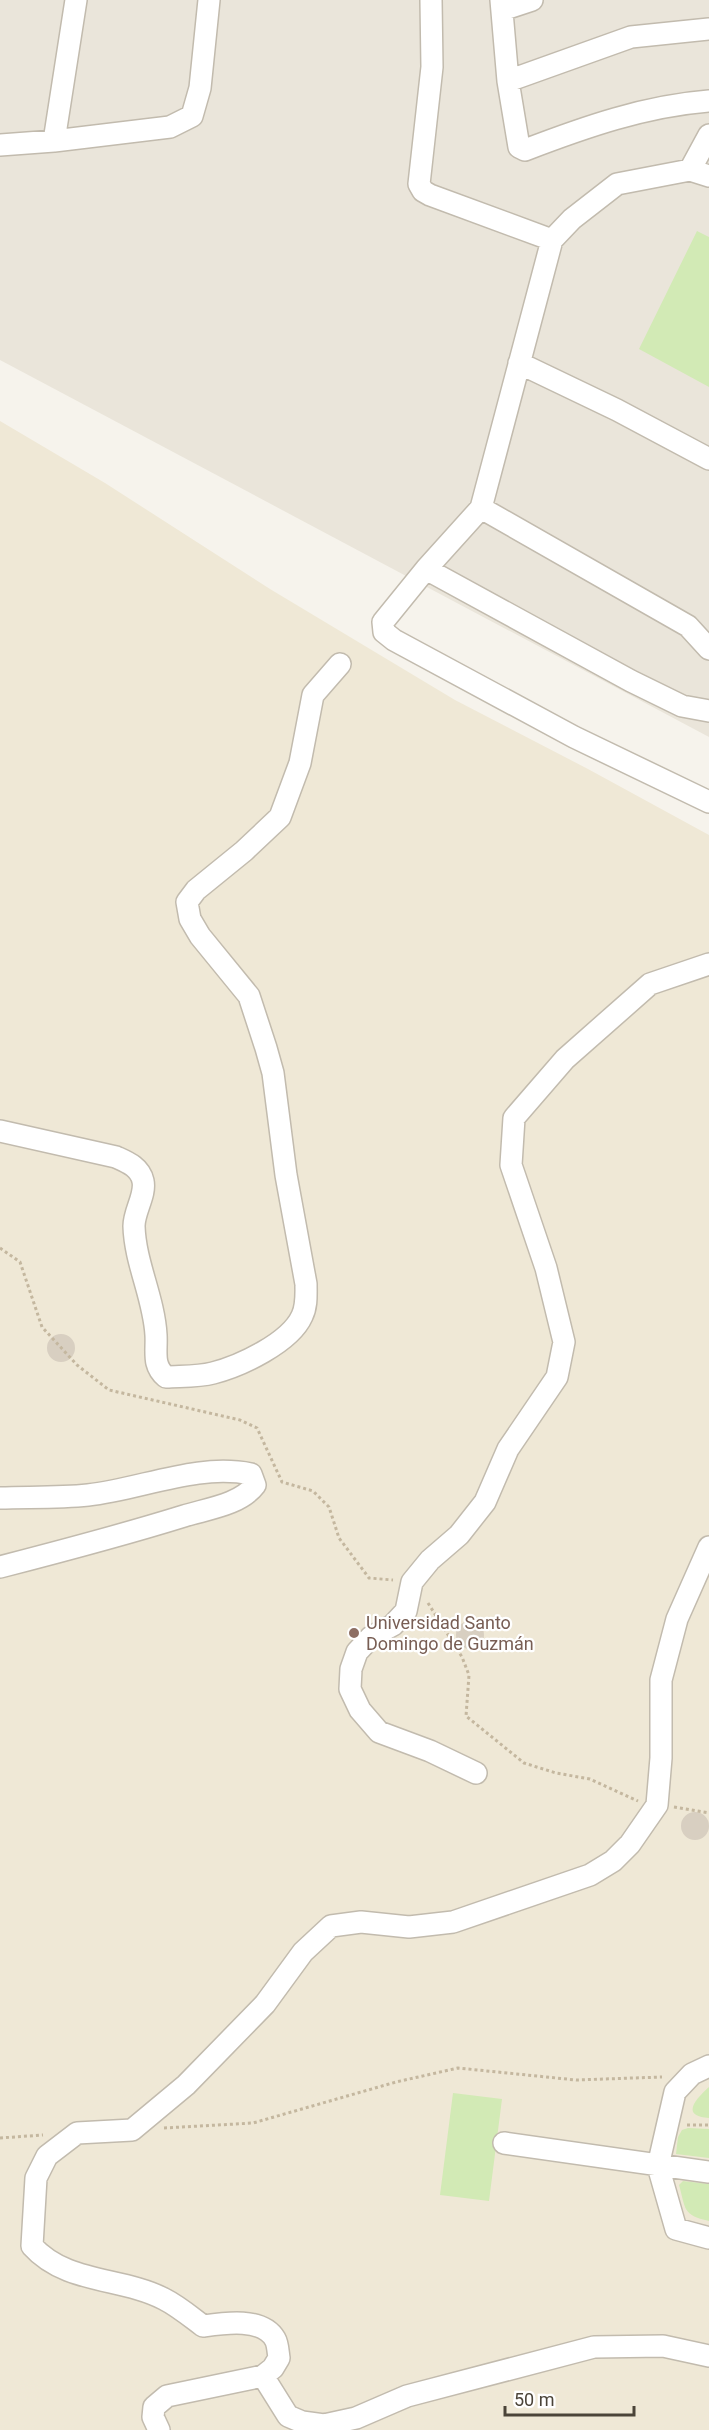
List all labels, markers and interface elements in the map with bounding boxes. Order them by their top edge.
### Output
place label: Universidad Santo Domingo de Guzmán [366,1612,534,1654]
marker: Universidad Santo Domingo de Guzmán [347,1626,361,1640]
scale bar [505,2379,634,2417]
text: 50 m [514,2389,554,2410]

